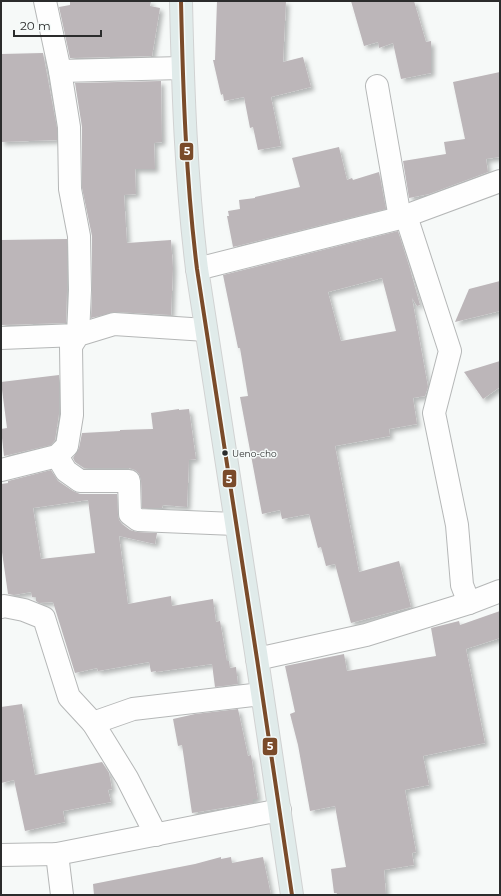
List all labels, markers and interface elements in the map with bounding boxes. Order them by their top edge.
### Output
scale bar [14,12,101,38]
text: 20 m [20,18,51,33]
line badge: 5 [179,142,194,161]
text: 5 [184,144,191,158]
marker: Ueno-cho [220,448,230,458]
place label: Ueno-cho [232,448,277,459]
line badge: 5 [222,469,237,488]
text: 5 [226,472,233,486]
line badge: 5 [262,737,278,756]
text: 5 [267,739,274,753]

